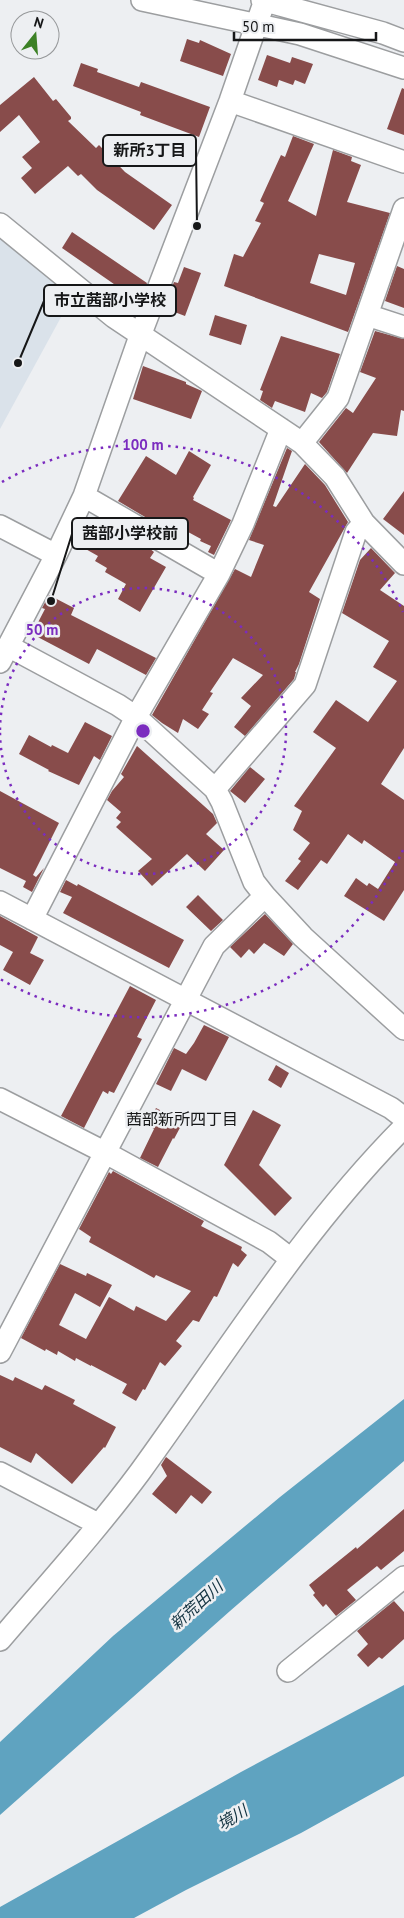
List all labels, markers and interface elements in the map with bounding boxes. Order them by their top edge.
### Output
north arrow [10,10,60,60]
scale bar [234,10,376,42]
text: N [32,13,46,33]
text: 50 m [242,17,275,36]
callout: 新所3丁目 [103,135,196,166]
text: 新所3丁目 [113,140,187,160]
callout: 市立茜部小学校 [44,285,176,316]
text: 市立茜部小学校 [54,290,166,310]
text: 100 m [122,435,164,454]
callout: 茜部小学校前 [72,518,188,549]
text: 茜部小学校前 [82,523,178,543]
text: 50 m [26,620,58,639]
centre of rings [134,722,152,740]
district label: 茜部新所四丁目 [126,1109,238,1129]
water label: 新荒田川 [166,1575,228,1634]
water label: 境川 [213,1799,253,1834]

